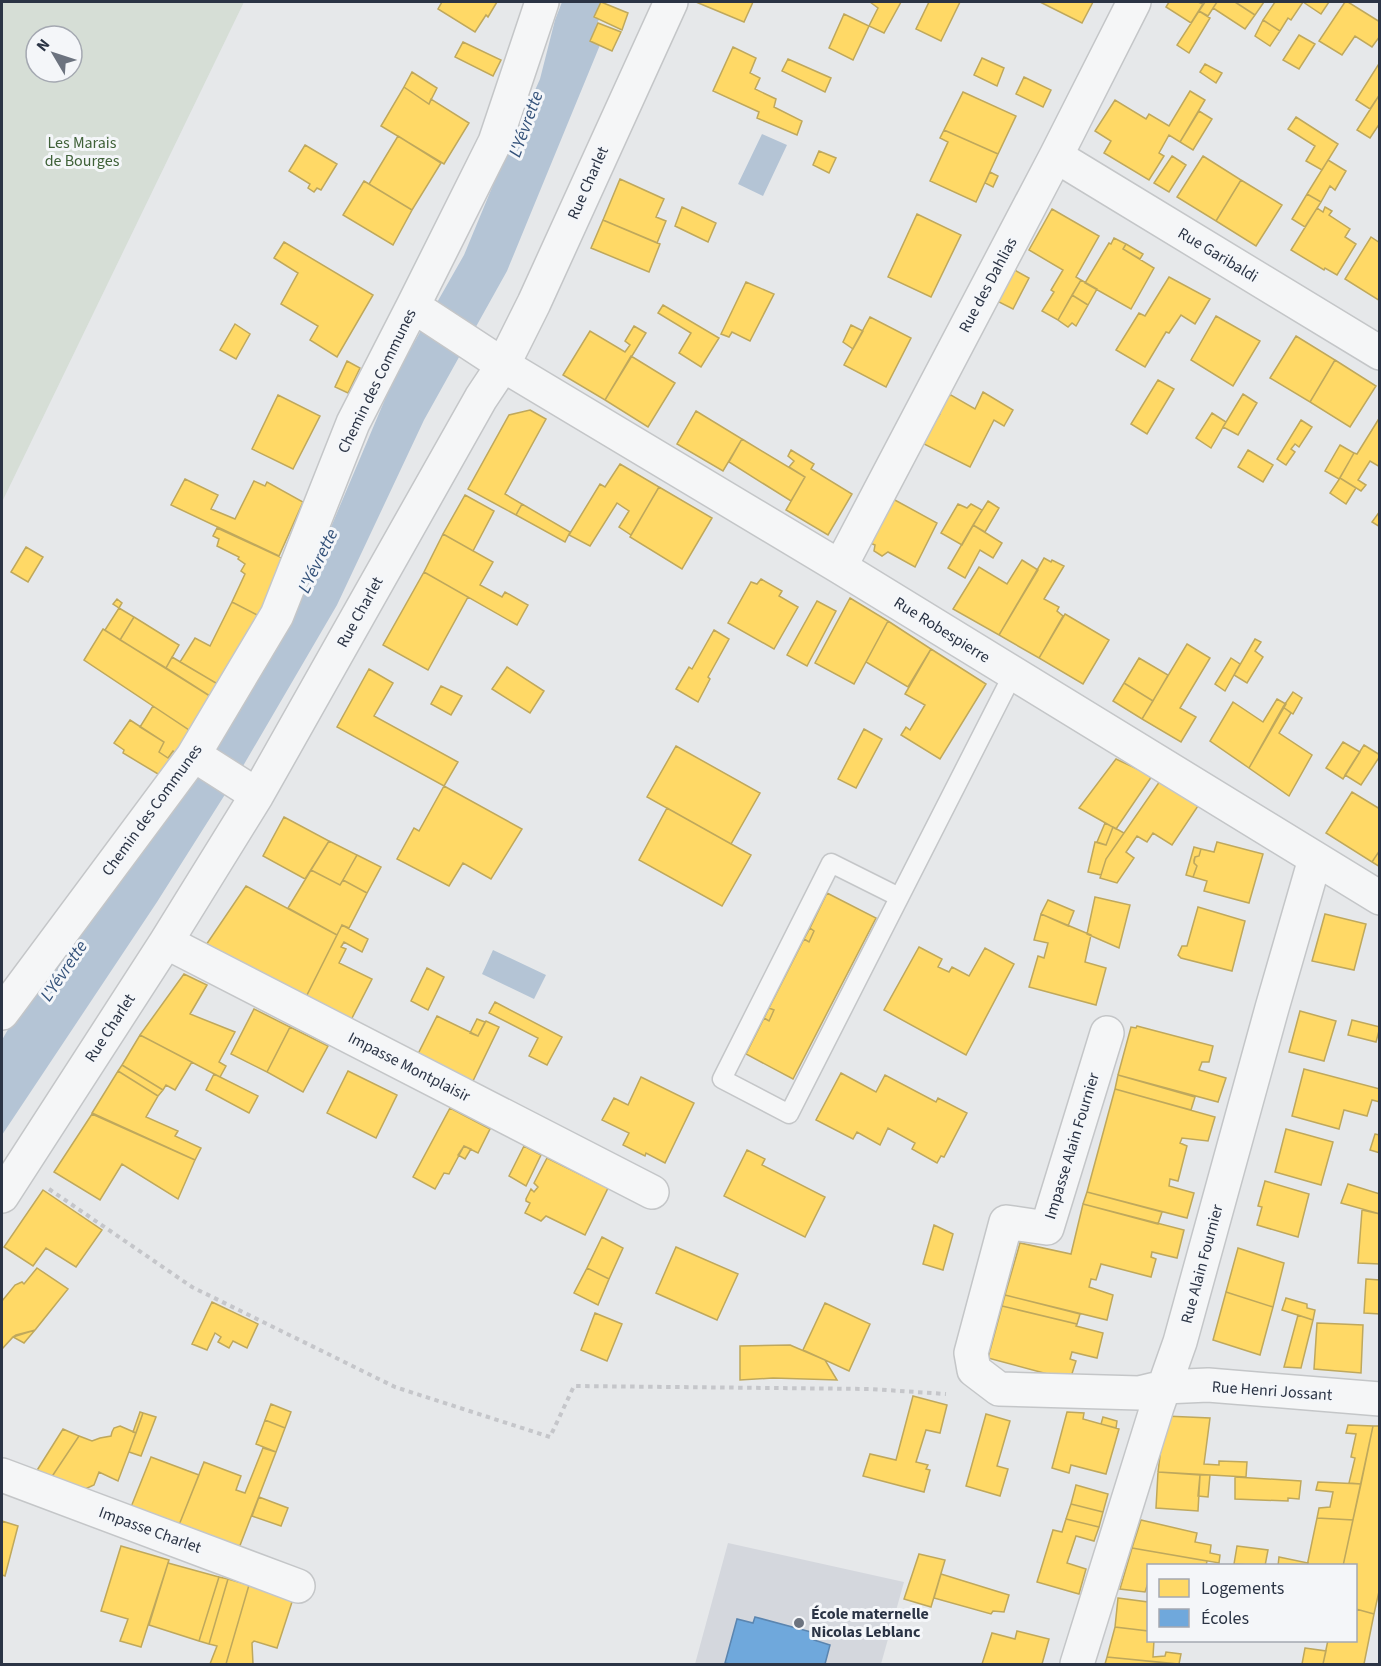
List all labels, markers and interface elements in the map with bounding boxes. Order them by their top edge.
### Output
north arrow [24,24,84,84]
text: N [31,34,55,56]
water label: L'Yévrette [503,87,550,161]
park label: Les Marais de Bourges [45,132,120,172]
street label: Rue Charlet [562,143,614,223]
street label: Rue Garibaldi [1174,222,1262,288]
street label: Rue des Dahlias [954,233,1023,337]
street label: Chemin des Communes [332,305,422,457]
water label: L'Yévrette [292,524,344,597]
street label: Rue Charlet [332,572,389,651]
street label: Rue Robespierre [890,592,994,668]
street label: Chemin des Communes [97,739,208,880]
water label: L'Yévrette [34,935,94,1006]
street label: Rue Charlet [80,989,141,1067]
street label: Impasse Montplaisir [344,1027,474,1108]
street label: Impasse Alain Fournier [1039,1070,1105,1222]
street label: Rue Alain Fournier [1176,1202,1229,1326]
street label: Rue Henri Jossant [1211,1376,1334,1406]
street label: Impasse Charlet [96,1501,205,1559]
legend [1147,1564,1357,1642]
text: Logements [1201,1576,1284,1601]
place label: École maternelle Nicolas Leblanc [811,1603,929,1643]
text: Écoles [1201,1606,1249,1631]
marker: École maternelle Nicolas Leblanc [792,1616,806,1630]

